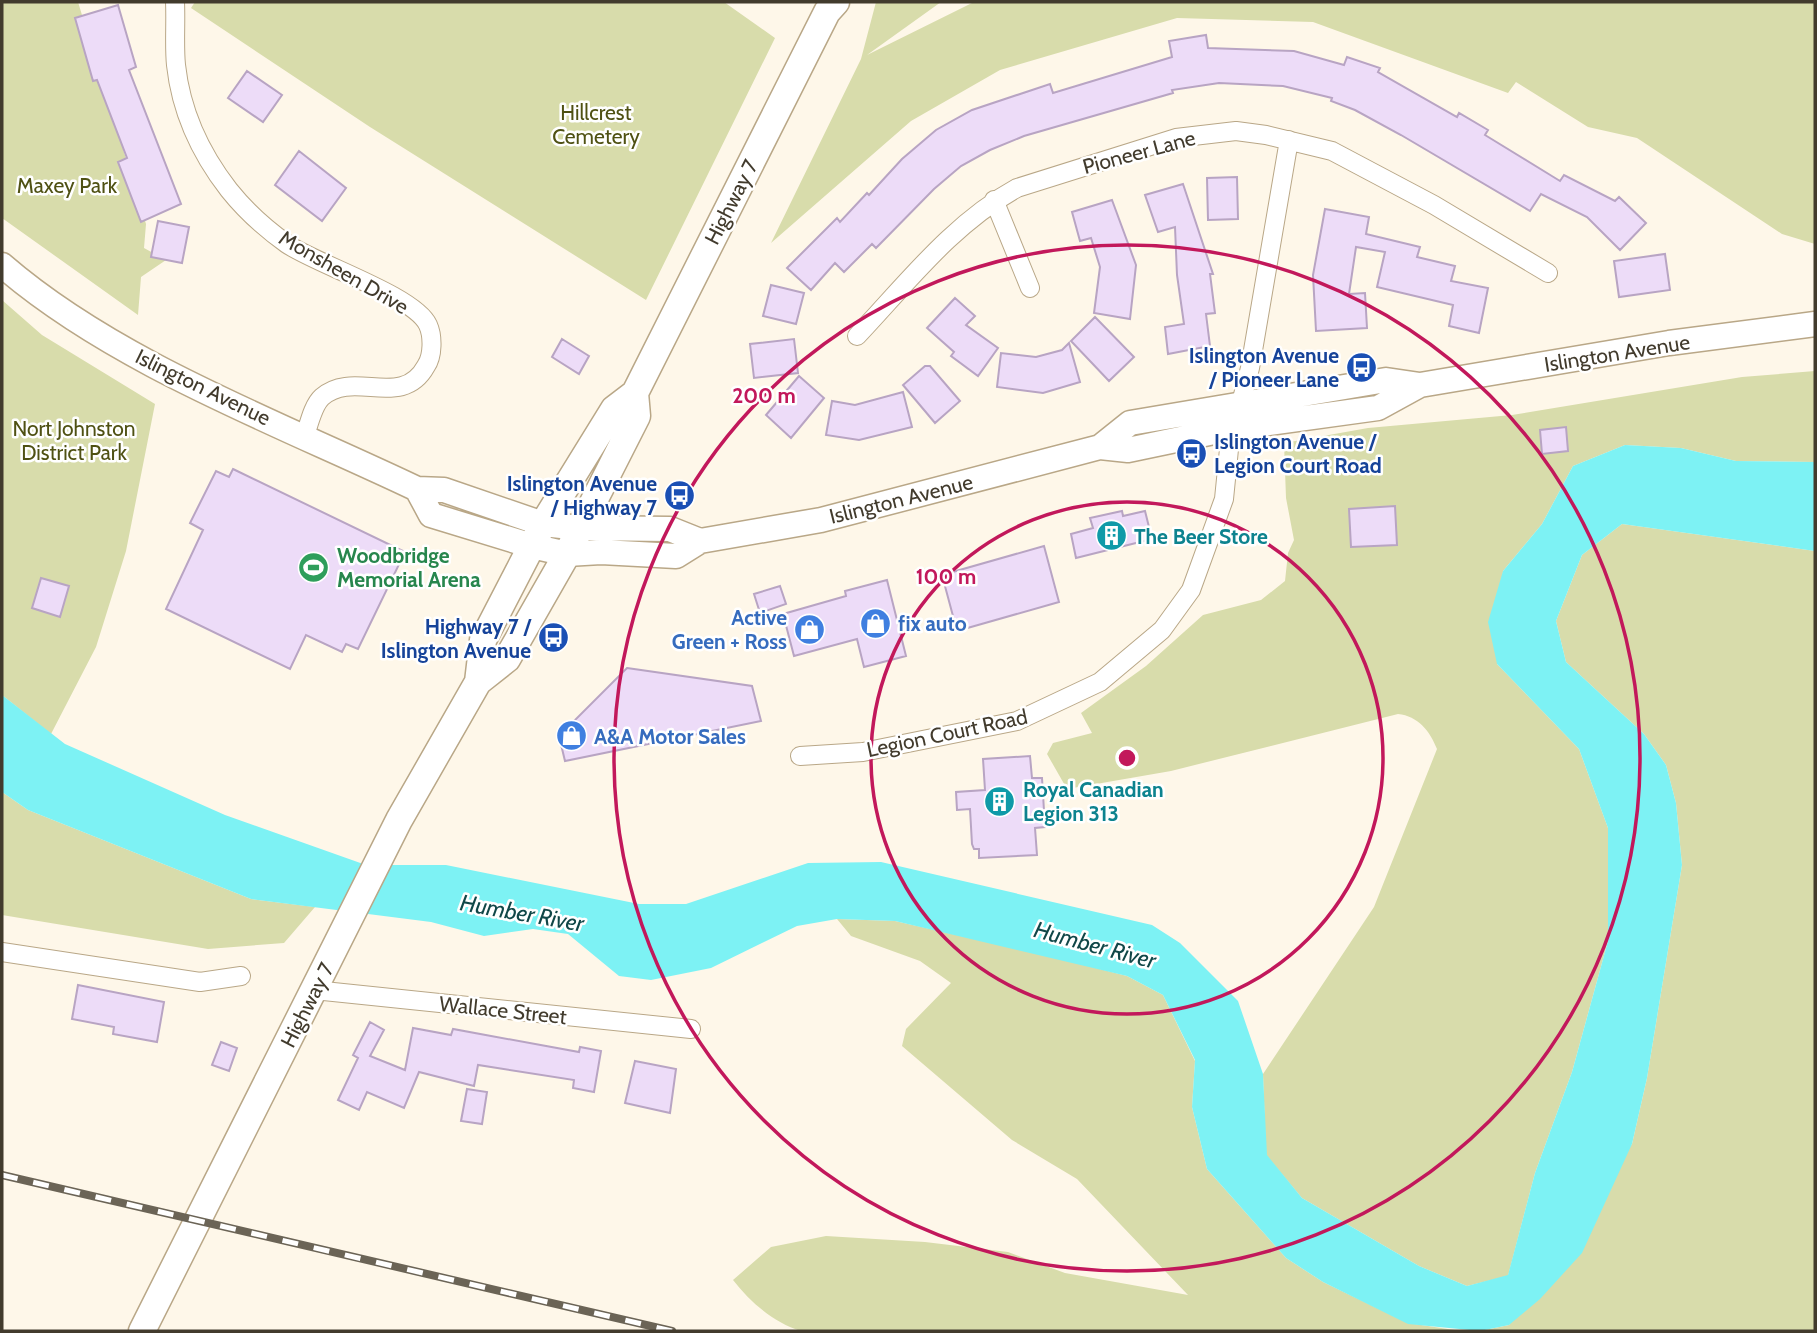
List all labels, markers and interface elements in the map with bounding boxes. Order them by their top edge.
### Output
park label: Hillcrest Cemetery [552,100,640,149]
street label: Pioneer Lane [1080,125,1198,179]
street label: Highway 7 [699,155,763,248]
park label: Maxey Park [17,173,118,198]
street label: Monsheen Drive [275,225,413,319]
street label: Islington Avenue [1542,329,1692,377]
place label: Islington Avenue / Pioneer Lane [1189,343,1339,392]
street label: Islington Avenue [131,344,275,431]
bus stop icon: Islington Avenue / Pioneer Lane [1345,350,1379,384]
text: 200 m [732,383,796,408]
park label: Nort Johnston District Park [12,416,136,465]
place label: Islington Avenue / Legion Court Road [1214,429,1382,478]
bus stop icon: Islington Avenue / Legion Court Road [1174,436,1208,470]
street label: Islington Avenue [827,469,976,529]
place label: Islington Avenue / Highway 7 [507,471,657,520]
bus stop icon: Islington Avenue / Highway 7 [663,478,697,512]
building icon: The Beer Store [1094,519,1128,553]
place label: The Beer Store [1134,524,1268,549]
place label: Woodbridge Memorial Arena [337,543,481,592]
sports icon: Woodbridge Memorial Arena [297,550,331,584]
text: 100 m [916,564,976,589]
place label: Active Green + Ross [672,605,787,654]
shop icon: fix auto [858,606,892,640]
place label: fix auto [898,611,967,636]
shop icon: Active Green + Ross [793,612,827,646]
place label: Highway 7 / Islington Avenue [381,614,532,663]
bus stop icon: Highway 7 / Islington Avenue [537,621,571,655]
street label: Legion Court Road [864,704,1030,762]
shop icon: A&A Motor Sales [554,719,588,753]
place label: A&A Motor Sales [594,724,746,749]
centre of rings [1115,746,1139,770]
place label: Royal Canadian Legion 313 [1023,777,1164,826]
building icon: Royal Canadian Legion 313 [983,784,1017,818]
water label: Humber River [458,888,587,938]
water label: Humber River [1031,915,1160,975]
street label: Highway 7 [275,958,339,1051]
street label: Wallace Street [438,991,568,1029]

